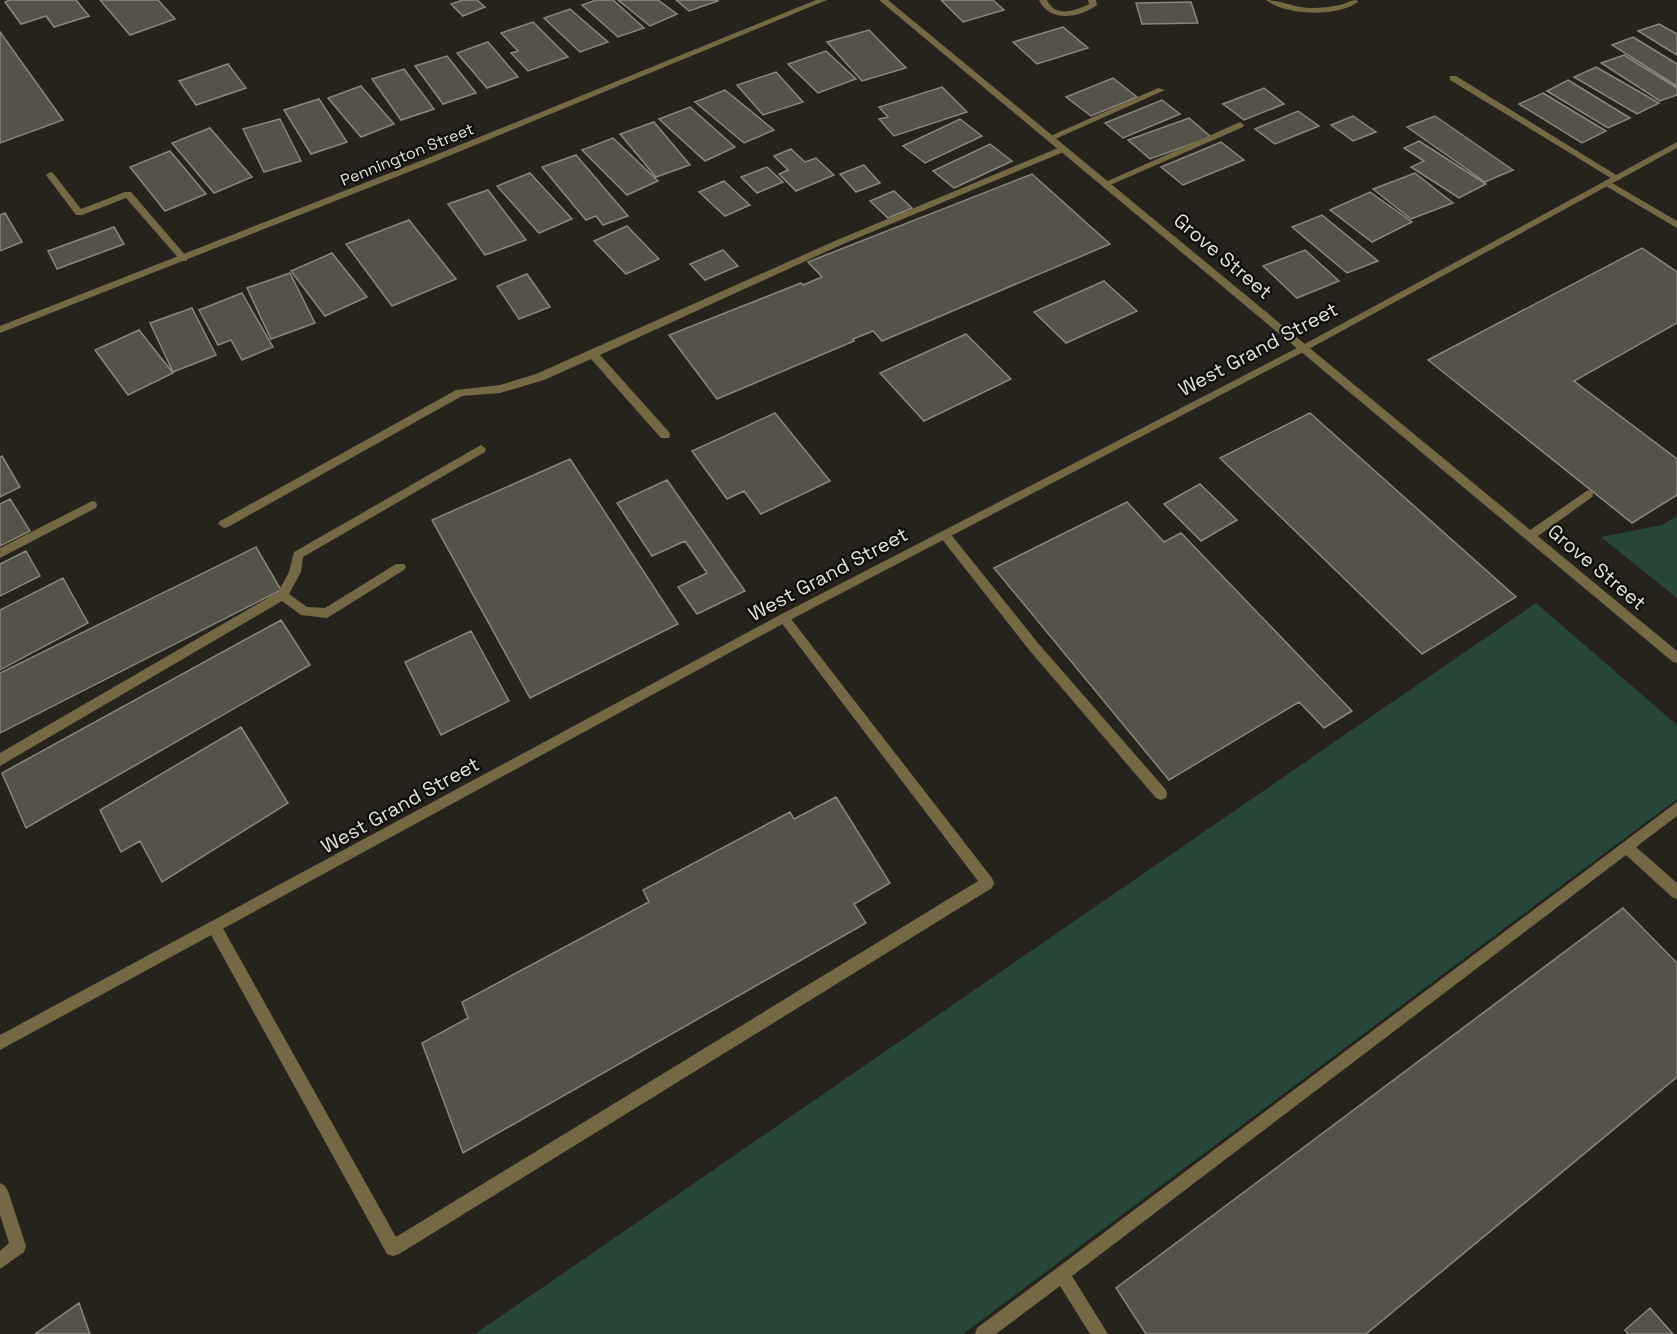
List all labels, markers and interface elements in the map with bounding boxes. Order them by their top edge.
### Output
street label: Pennington Street [337,118,477,191]
street label: Grove Street [1168,207,1278,305]
street label: West Grand Street [1174,296,1342,402]
street label: Grove Street [1542,518,1652,616]
street label: West Grand Street [744,521,912,627]
street label: West Grand Street [316,751,484,859]

